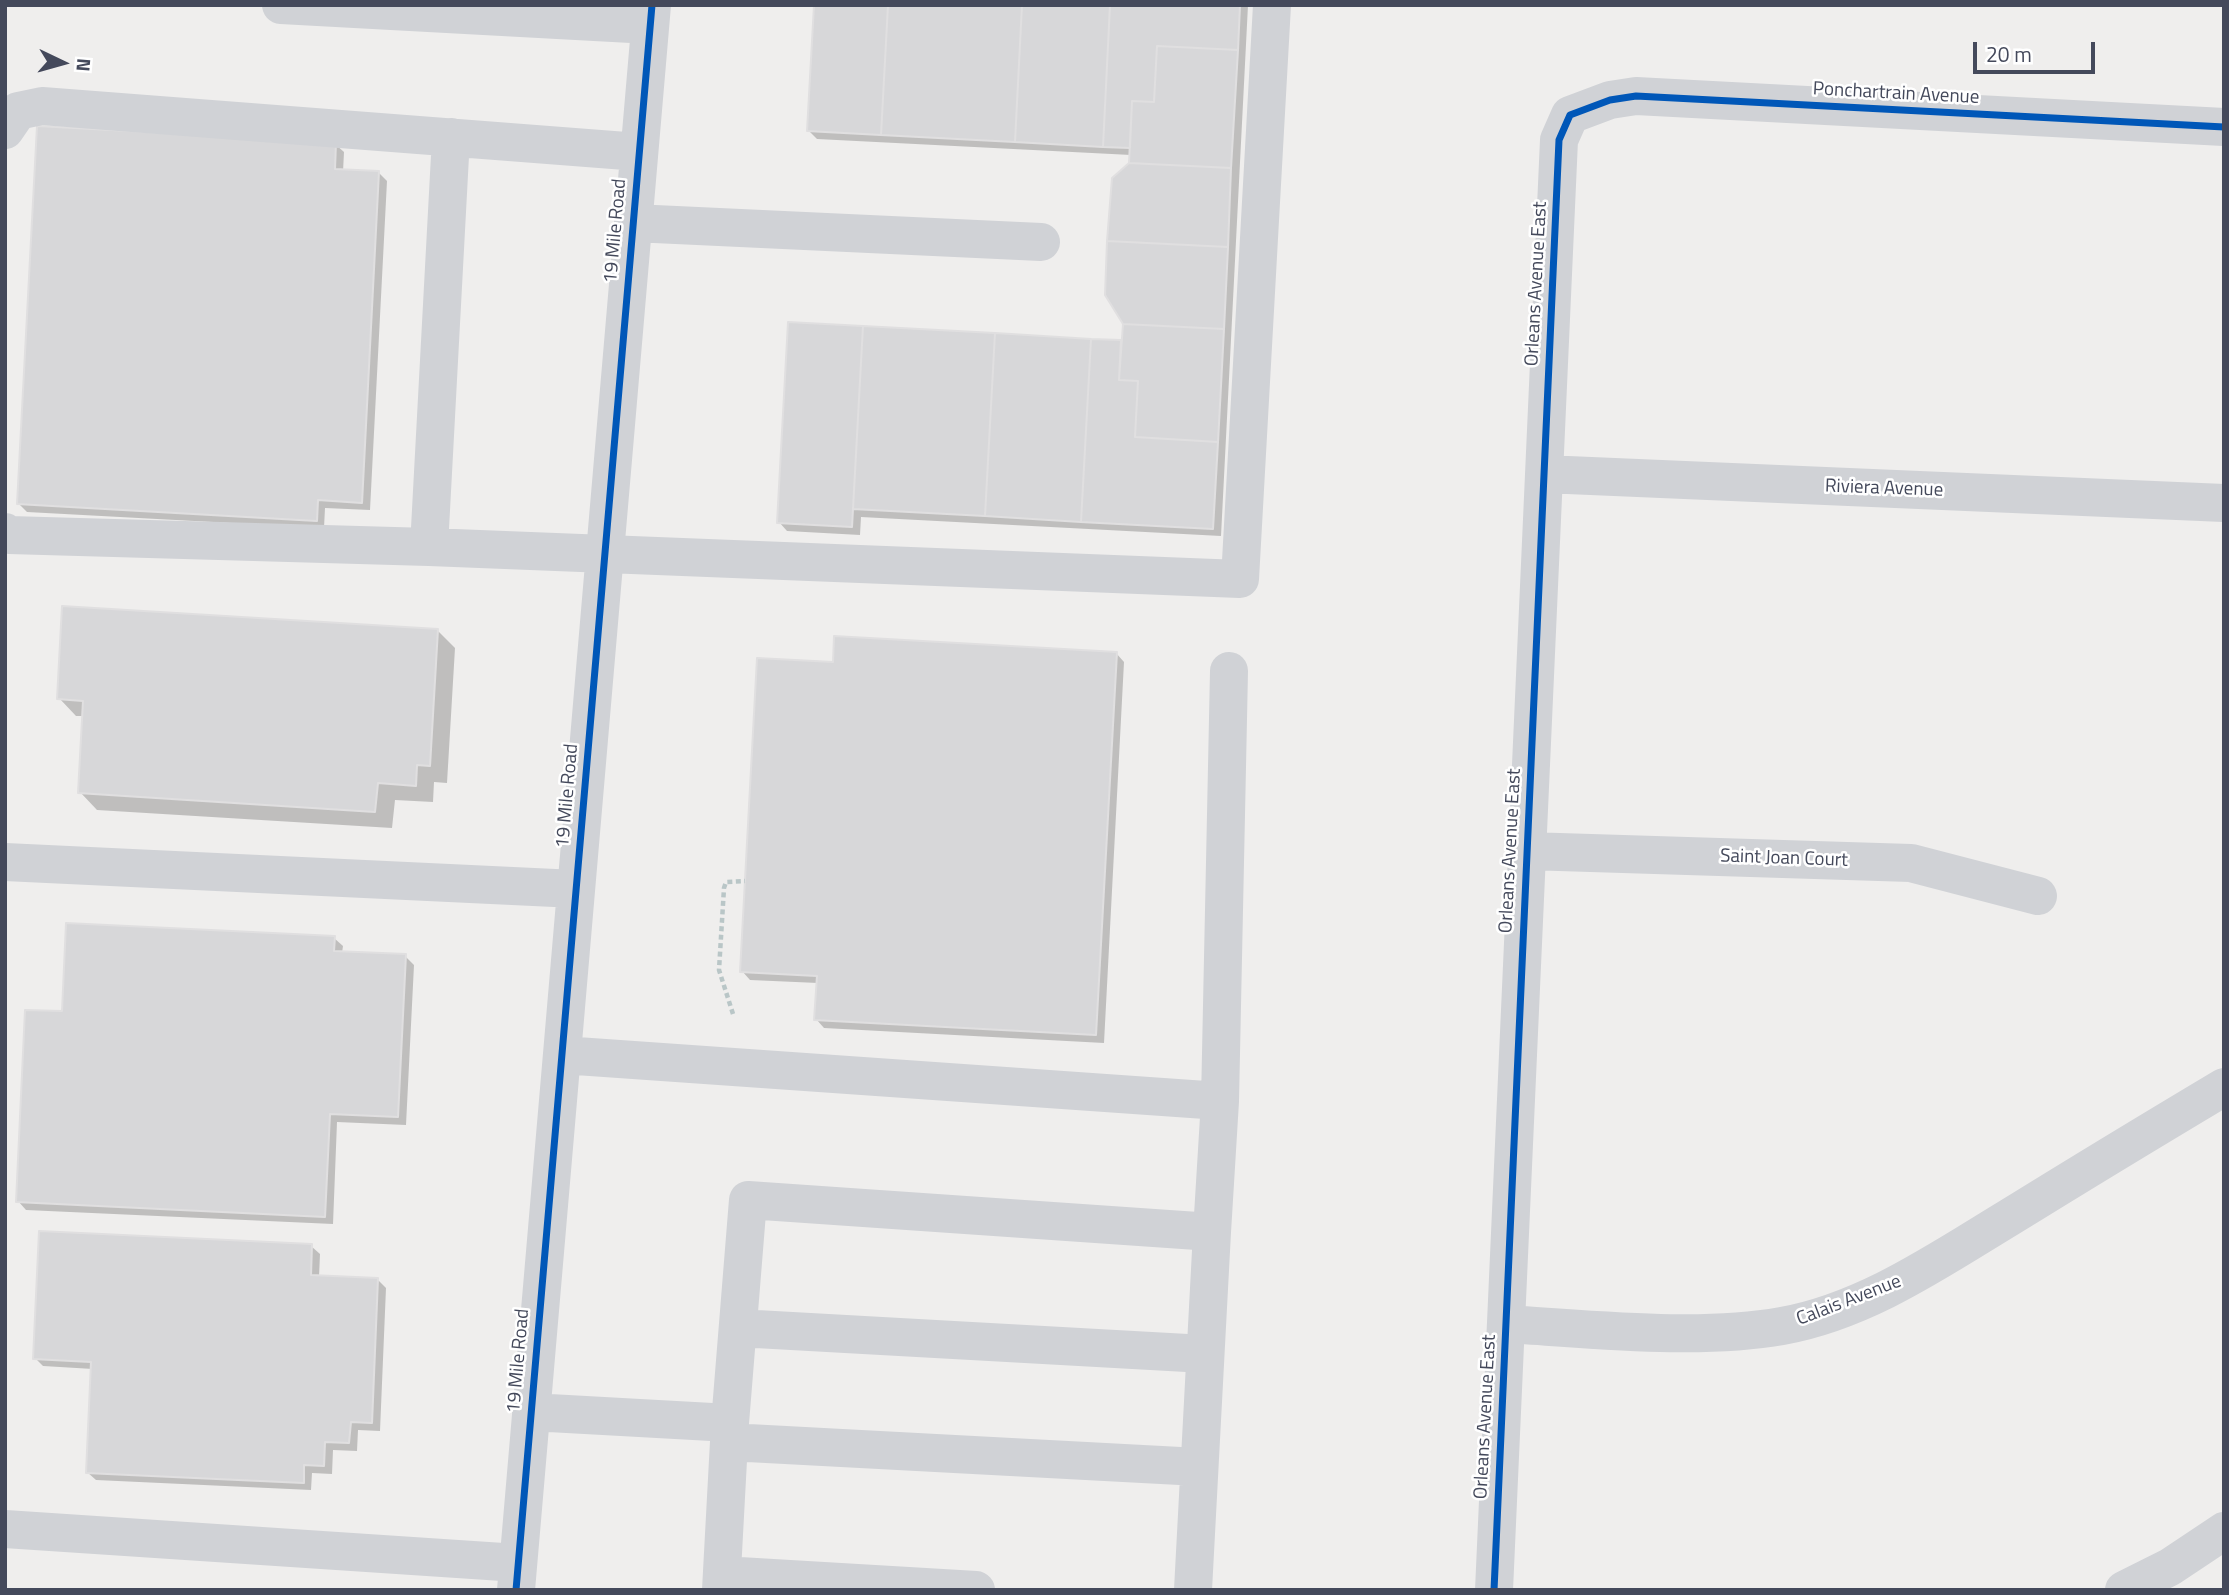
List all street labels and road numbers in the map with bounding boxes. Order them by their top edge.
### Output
street label: Ponchartrain Avenue [1812,78,1980,110]
street label: 19 Mile Road [600,178,632,284]
street label: Orleans Avenue East [1521,201,1553,367]
street label: Riviera Avenue [1824,476,1944,502]
street label: 19 Mile Road [552,743,584,849]
street label: Orleans Avenue East [1495,768,1527,934]
street label: Saint Joan Court [1720,845,1848,873]
street label: Calais Avenue [1793,1271,1905,1331]
street label: 19 Mile Road [503,1308,535,1414]
street label: Orleans Avenue East [1470,1334,1502,1500]

